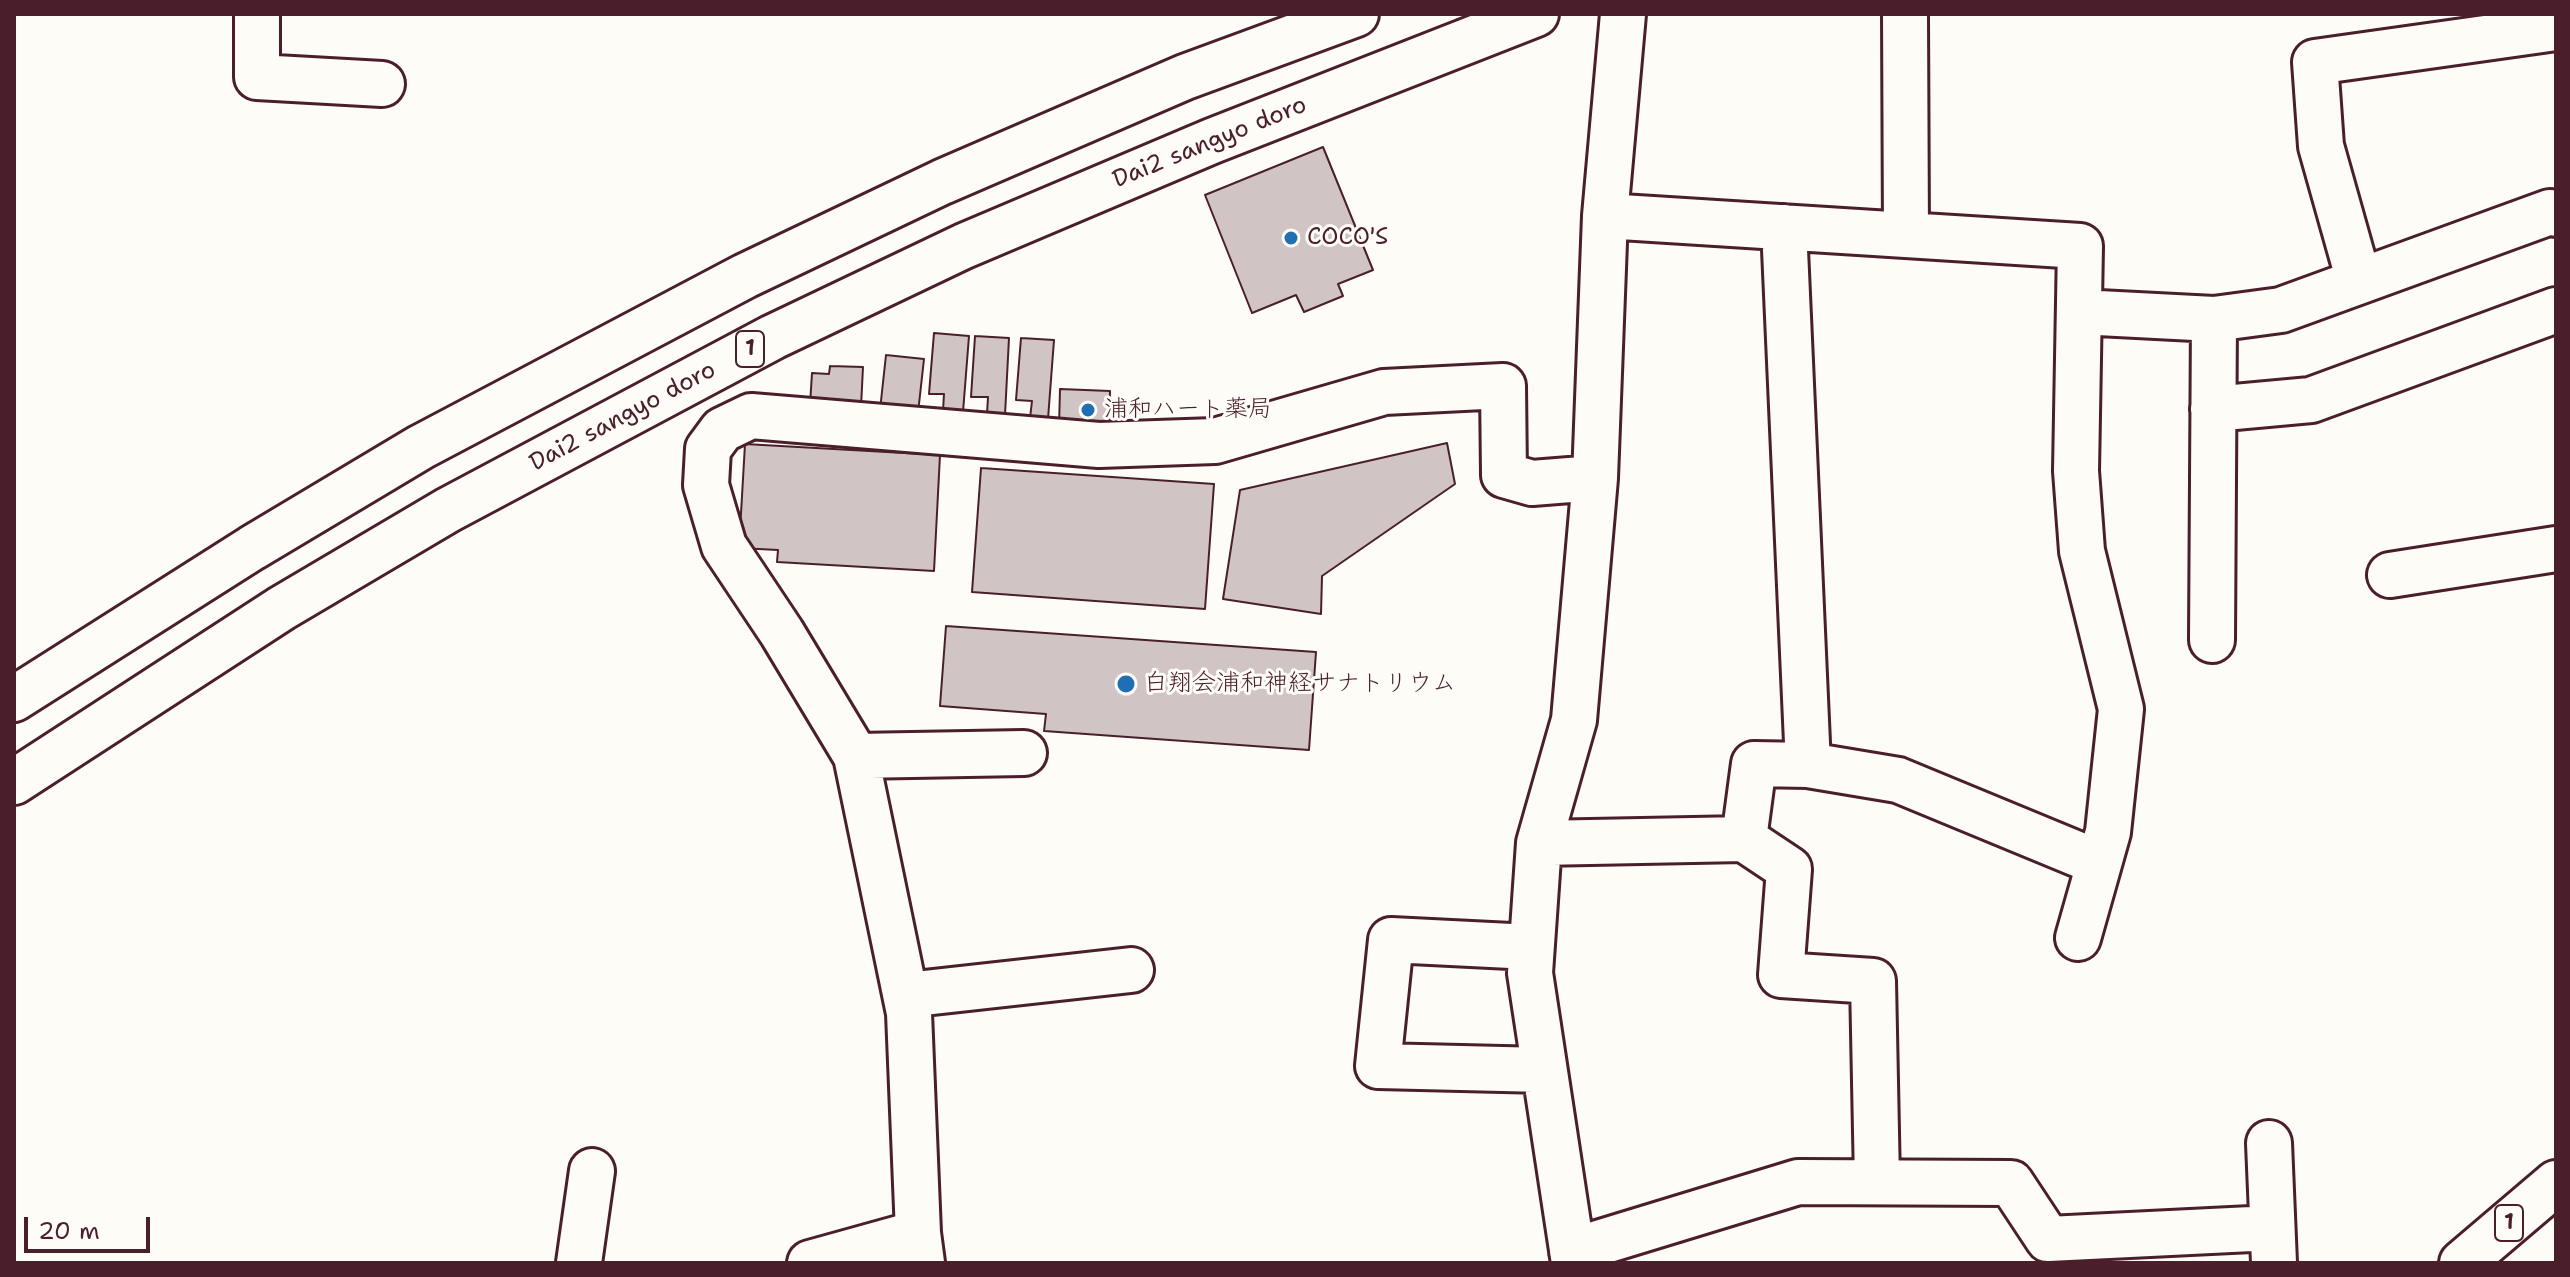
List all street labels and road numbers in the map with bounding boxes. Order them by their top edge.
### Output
street label: Dai2 sangyo doro [1109,91,1311,195]
road number: 1 [736,331,764,367]
street label: Dai2 sangyo doro [525,356,721,478]
road number: 1 [2495,1205,2523,1241]

